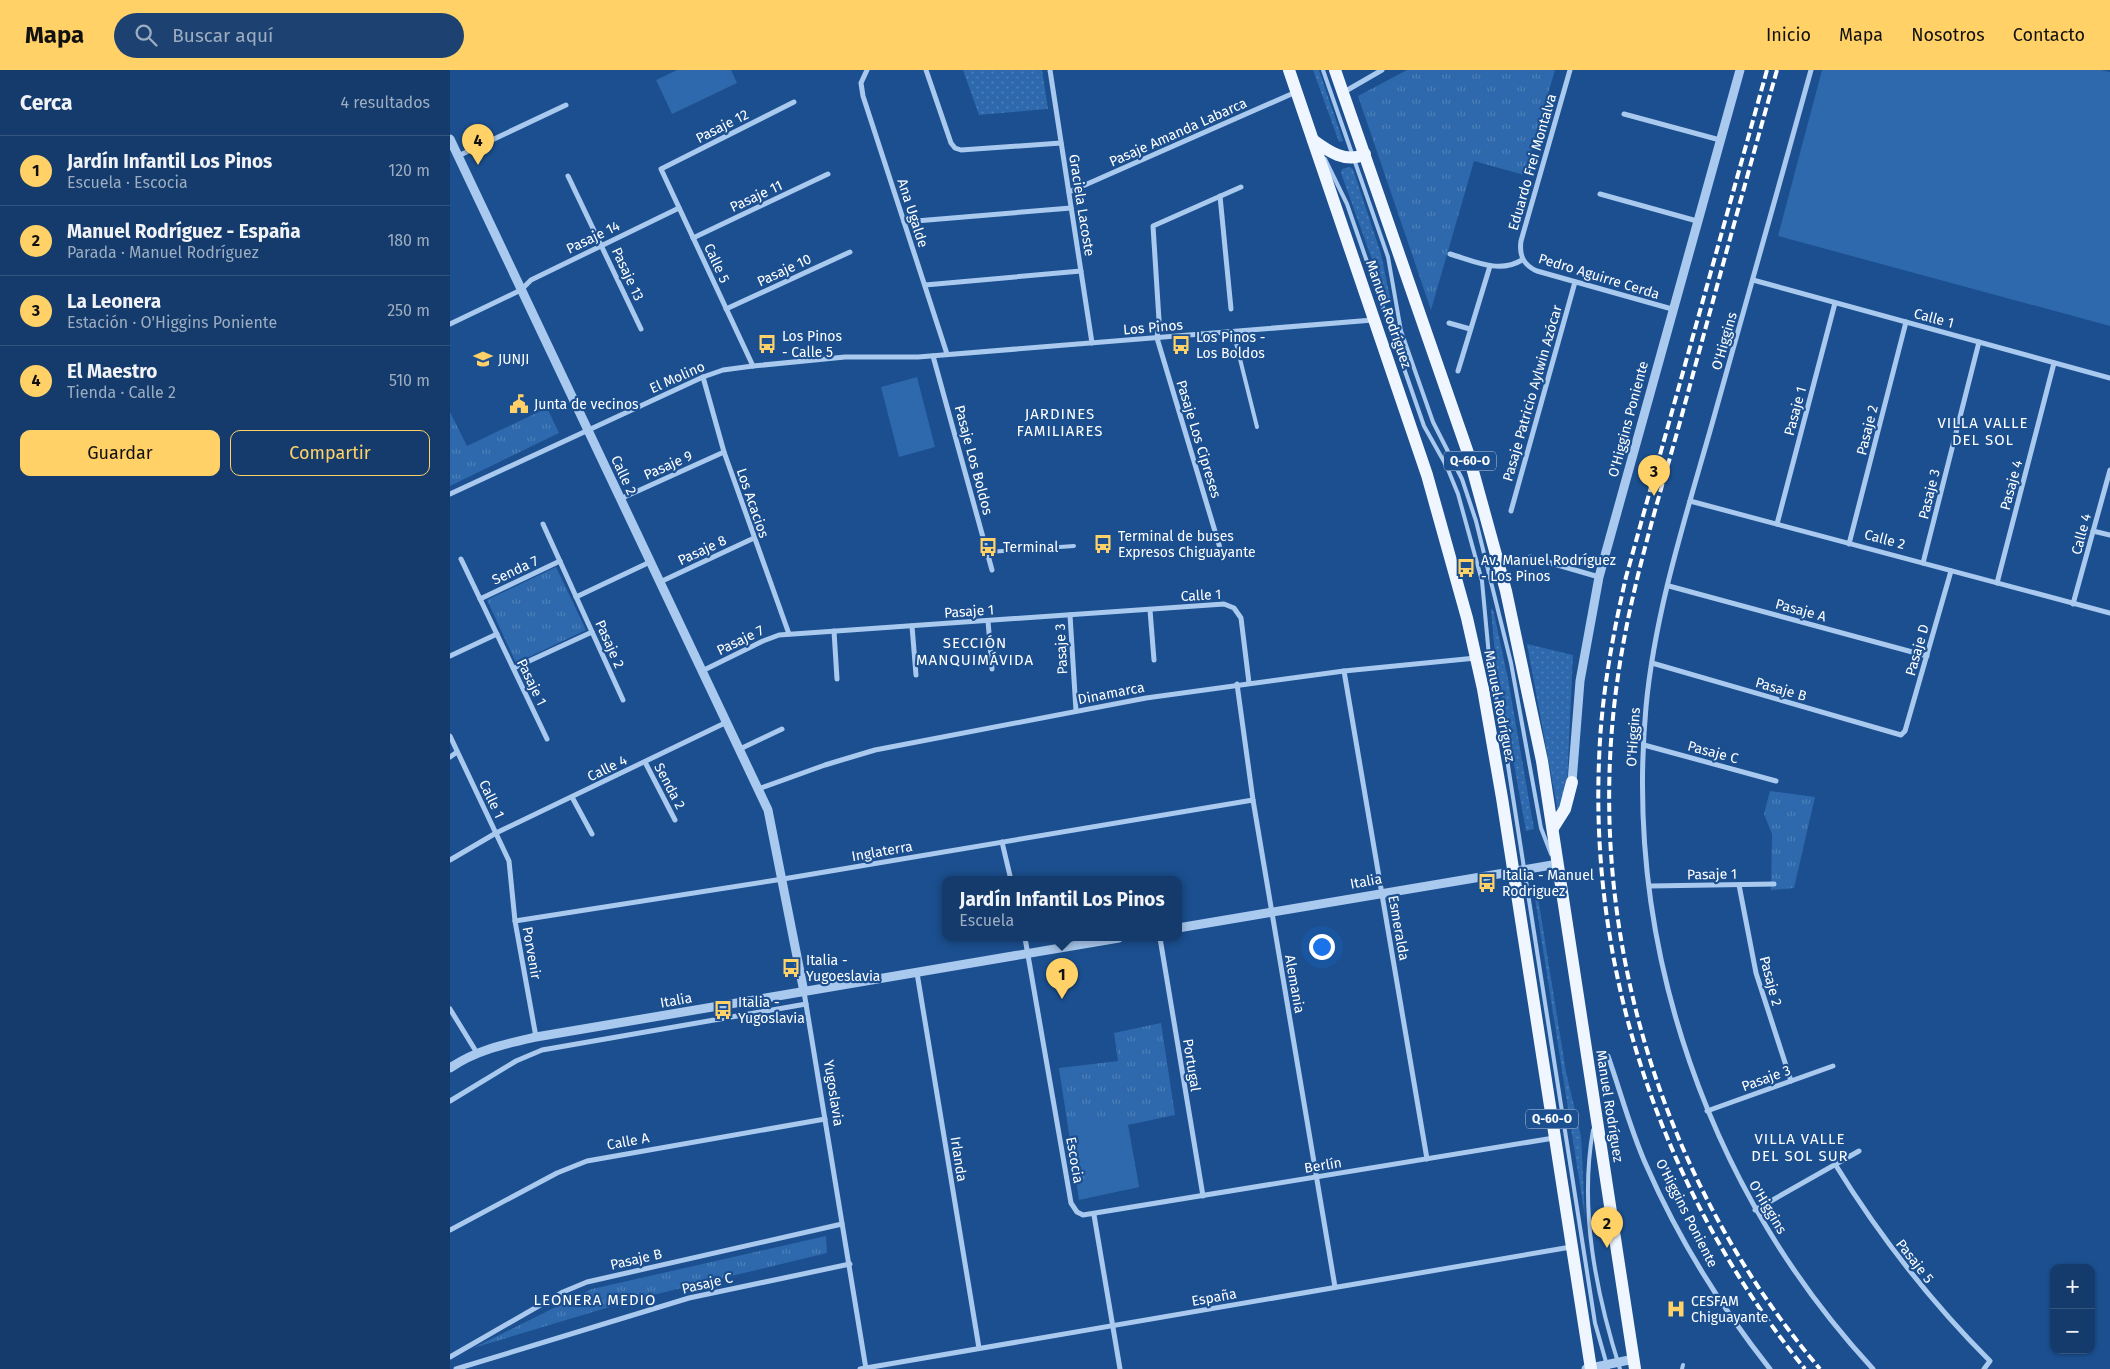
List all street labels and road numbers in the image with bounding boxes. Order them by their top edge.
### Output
street label: Eduardo Frei Montalva [1505,92,1560,232]
street label: Pasaje Amanda Labarca [1107,94,1250,171]
street label: Pasaje 12 [693,106,752,147]
street label: Graciela Lacoste [1065,153,1098,257]
street label: Pasaje 11 [727,177,785,216]
street label: Ana Ugalde [893,177,932,250]
street label: Pasaje 14 [564,217,623,258]
street label: Calle 5 [700,241,733,286]
street label: Pasaje 13 [608,245,647,304]
street label: Pasaje 10 [754,250,814,290]
street label: Pedro Aguirre Cerda [1536,250,1661,303]
street label: Manuel Rodríguez [1362,258,1415,371]
street label: Pasaje Patricio Aylwin Azócar [1499,302,1566,483]
street label: Calle 1 [1912,305,1956,332]
street label: O'Higgins [1708,310,1741,372]
street label: Los Pinos [1122,316,1184,339]
street label: El Molino [647,358,707,397]
street label: O'Higgins Poniente [1605,359,1652,479]
street label: Pasaje Los Cipreses [1172,378,1225,501]
street label: Pasaje 1 [1781,385,1810,438]
street label: Pasaje Los Boldos [951,403,996,517]
street label: Pasaje 2 [1853,403,1882,457]
street label: Pasaje 9 [641,447,695,484]
road number: Q-60-O [1444,452,1496,471]
street label: Calle 2 [607,453,640,498]
street label: Pasaje 4 [1997,458,2026,512]
street label: Los Acacios [733,466,773,541]
street label: Pasaje 3 [1915,467,1944,521]
street label: Calle 4 [2068,511,2095,557]
street label: Calle 2 [1863,526,1907,553]
street label: Pasaje 8 [675,532,729,569]
street label: Senda 7 [489,552,541,589]
street label: Calle 1 [1180,586,1222,605]
street label: Pasaje A [1774,596,1828,625]
street label: Pasaje 1 [943,601,995,622]
street label: Pasaje 2 [591,617,628,671]
street label: Pasaje 7 [714,622,767,659]
street label: Pasaje D [1902,622,1933,678]
street label: Pasaje 3 [1052,623,1071,675]
street label: Manuel Rodríguez [1480,649,1519,763]
street label: Pasaje 1 [513,656,550,708]
street label: Pasaje B [1753,674,1808,705]
street label: Dinamarca [1076,679,1146,708]
street label: O'Higgins [1623,706,1644,767]
street label: Pasaje C [1686,738,1740,767]
street label: Calle 4 [585,751,630,785]
street label: Senda 2 [650,760,689,812]
street label: Calle 1 [475,777,508,821]
street label: Inglaterra [850,838,914,865]
street label: Pasaje 1 [1687,866,1737,883]
street label: Italia [1349,870,1383,893]
street label: Esmeralda [1384,894,1413,962]
street label: Porvenir [519,925,545,981]
street label: Alemania [1281,954,1308,1015]
street label: Pasaje 2 [1756,954,1785,1008]
street label: Italia [659,989,693,1012]
street label: Portugal [1179,1038,1204,1093]
street label: Manuel Rodríguez [1592,1049,1627,1163]
street label: Yugoslavia [820,1059,847,1127]
street label: Pasaje 3 [1739,1062,1793,1095]
road number: Q-60-O [1526,1110,1578,1128]
street label: Calle A [606,1129,651,1154]
street label: Irlanda [947,1135,970,1183]
street label: Escocia [1062,1136,1087,1185]
street label: Berlín [1303,1154,1343,1177]
street label: O'Higgins Poniente [1652,1156,1721,1270]
street label: O'Higgins [1745,1177,1790,1238]
street label: Pasaje 5 [1892,1236,1937,1287]
street label: Pasaje B [609,1245,664,1274]
street label: Pasaje C [680,1269,734,1298]
street label: España [1190,1285,1238,1310]

